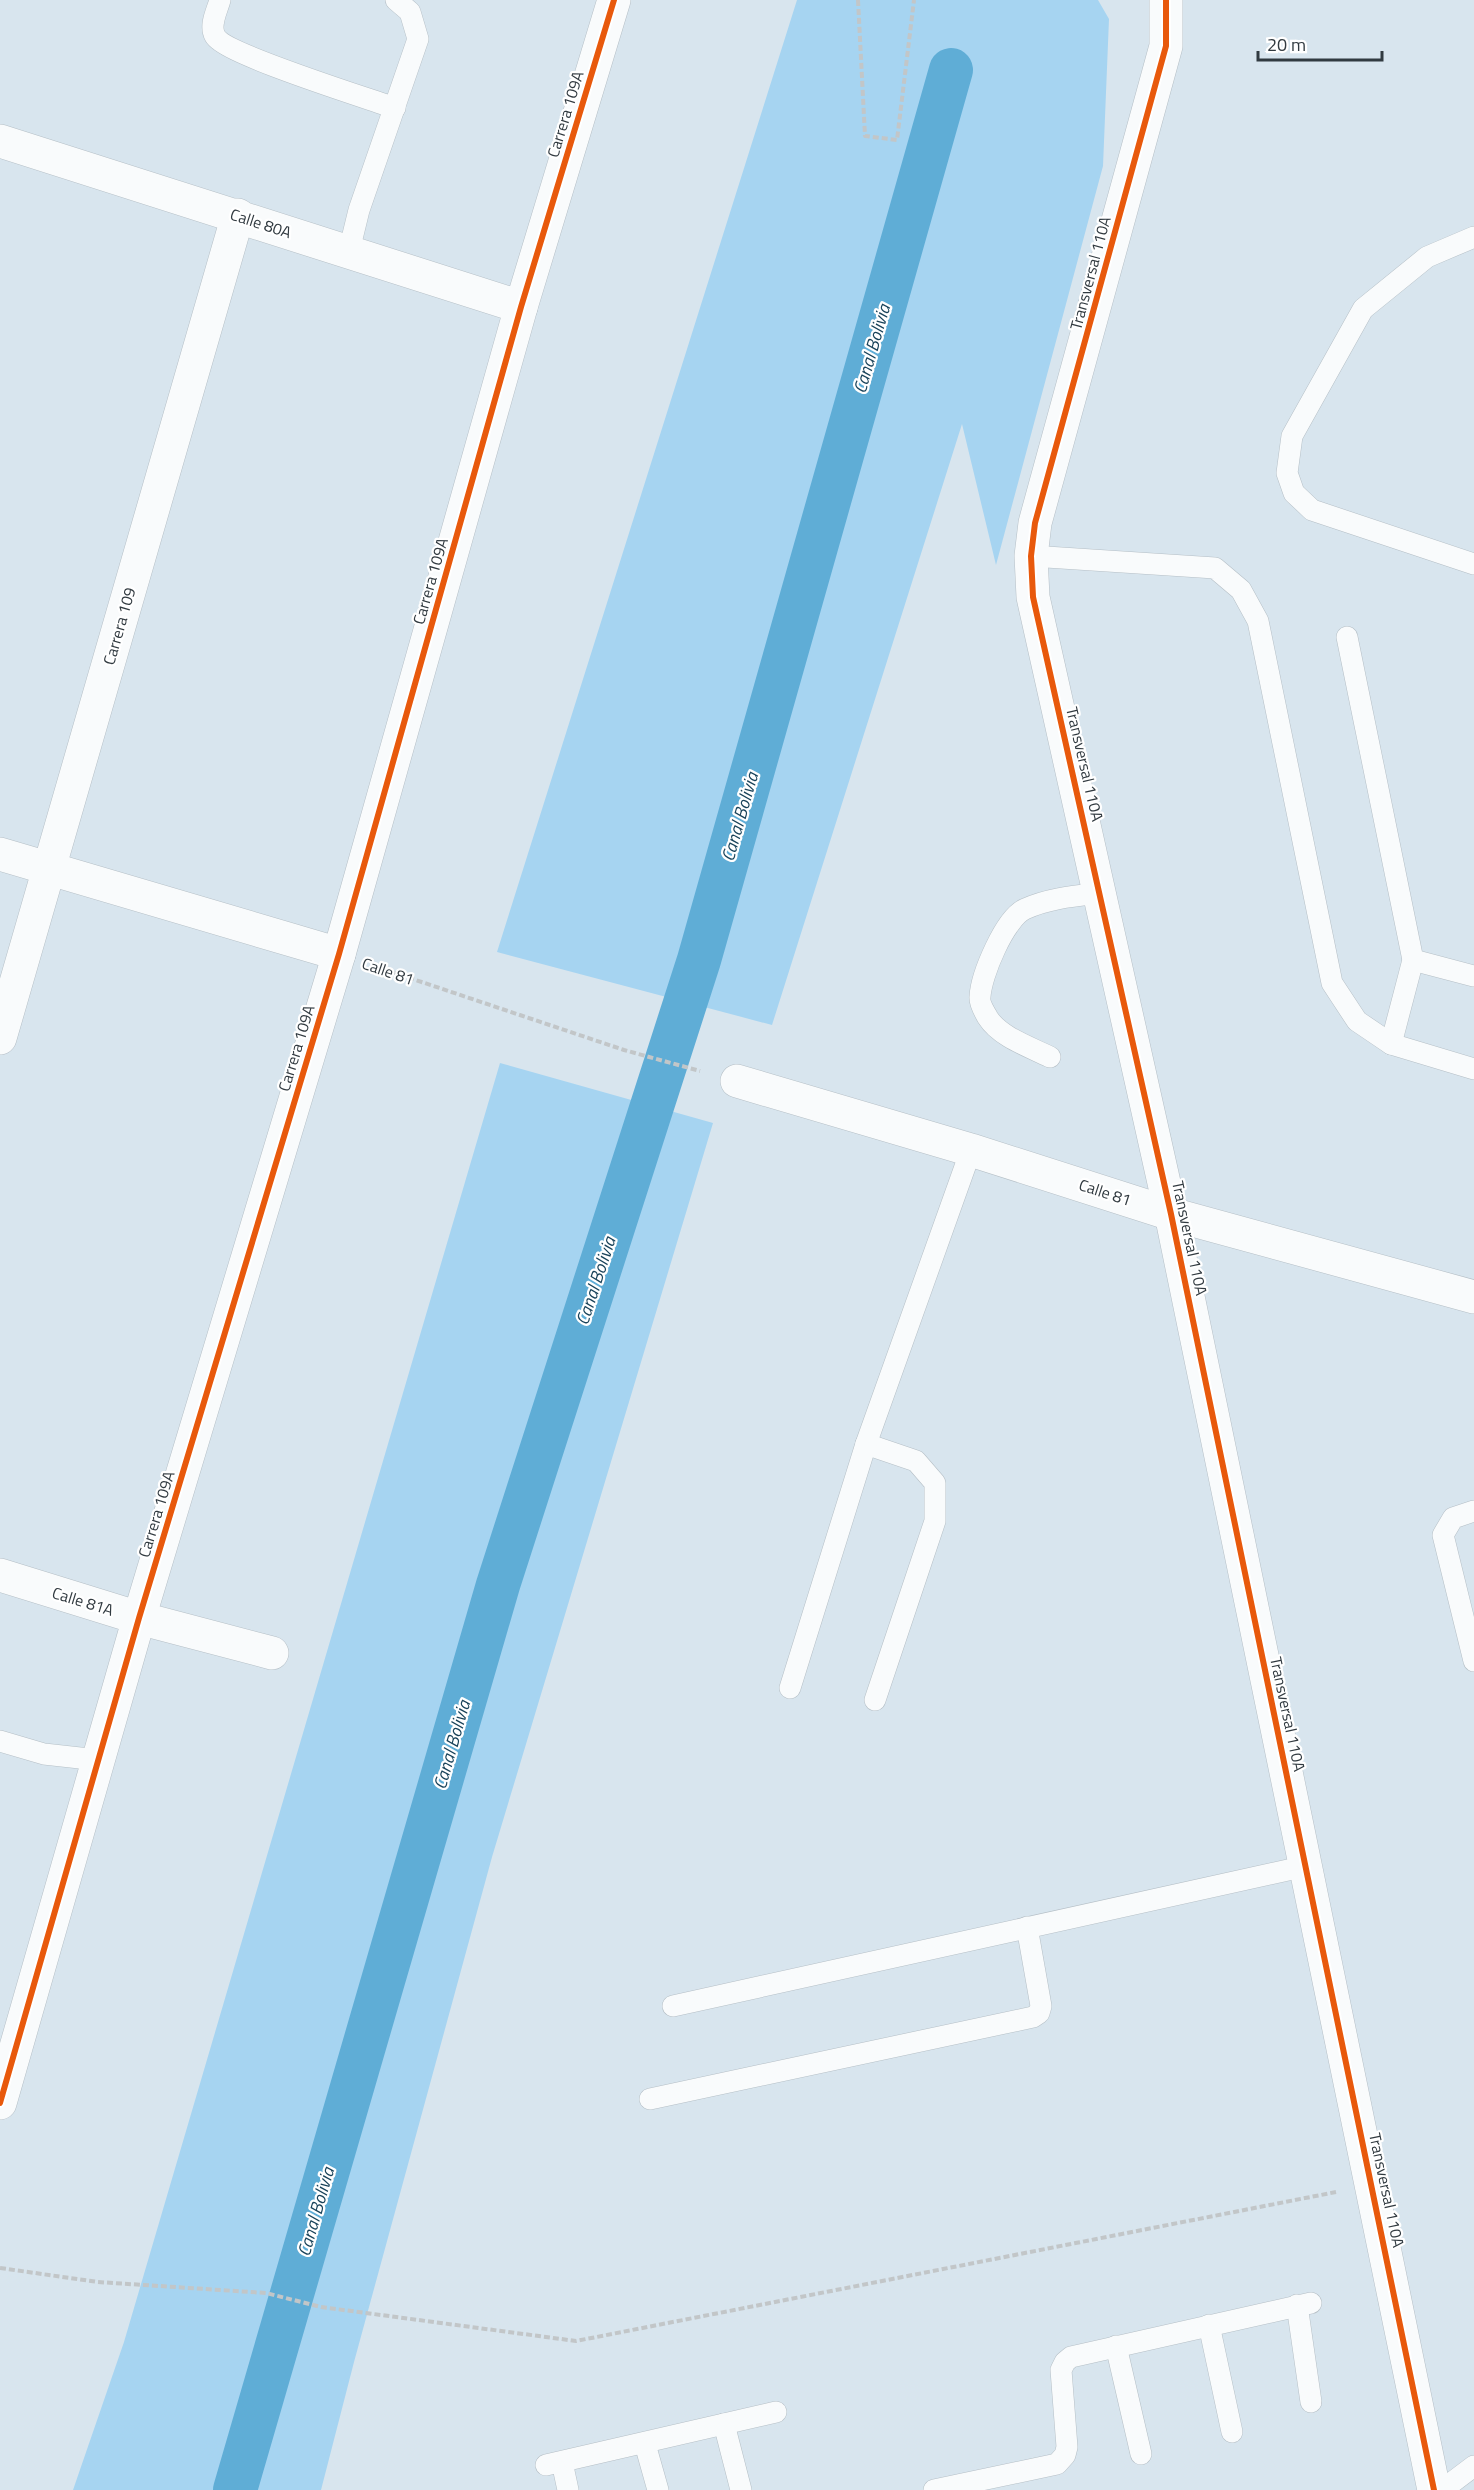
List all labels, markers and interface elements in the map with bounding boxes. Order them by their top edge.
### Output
scale bar [1258,24,1382,62]
text: 20 m [1267,31,1306,58]
street label: Carrera 109A [540,67,590,160]
street label: Calle 80A [227,202,295,244]
street label: Transversal 110A [1063,213,1117,333]
water label: Canal Bolivia [846,300,897,397]
street label: Carrera 109A [406,534,454,627]
street label: Carrera 109 [96,584,142,668]
street label: Transversal 110A [1060,704,1110,824]
water label: Canal Bolivia [714,768,765,865]
street label: Calle 81 [359,951,417,991]
street label: Carrera 109A [271,1001,321,1094]
street label: Calle 81 [1076,1172,1134,1212]
street label: Transversal 110A [1166,1178,1214,1298]
water label: Canal Bolivia [569,1232,623,1328]
street label: Carrera 109A [131,1467,181,1560]
street label: Calle 81A [49,1580,117,1622]
street label: Transversal 110A [1264,1654,1312,1774]
water label: Canal Bolivia [426,1696,477,1793]
street label: Transversal 110A [1363,2130,1411,2250]
water label: Canal Bolivia [290,2163,341,2260]

